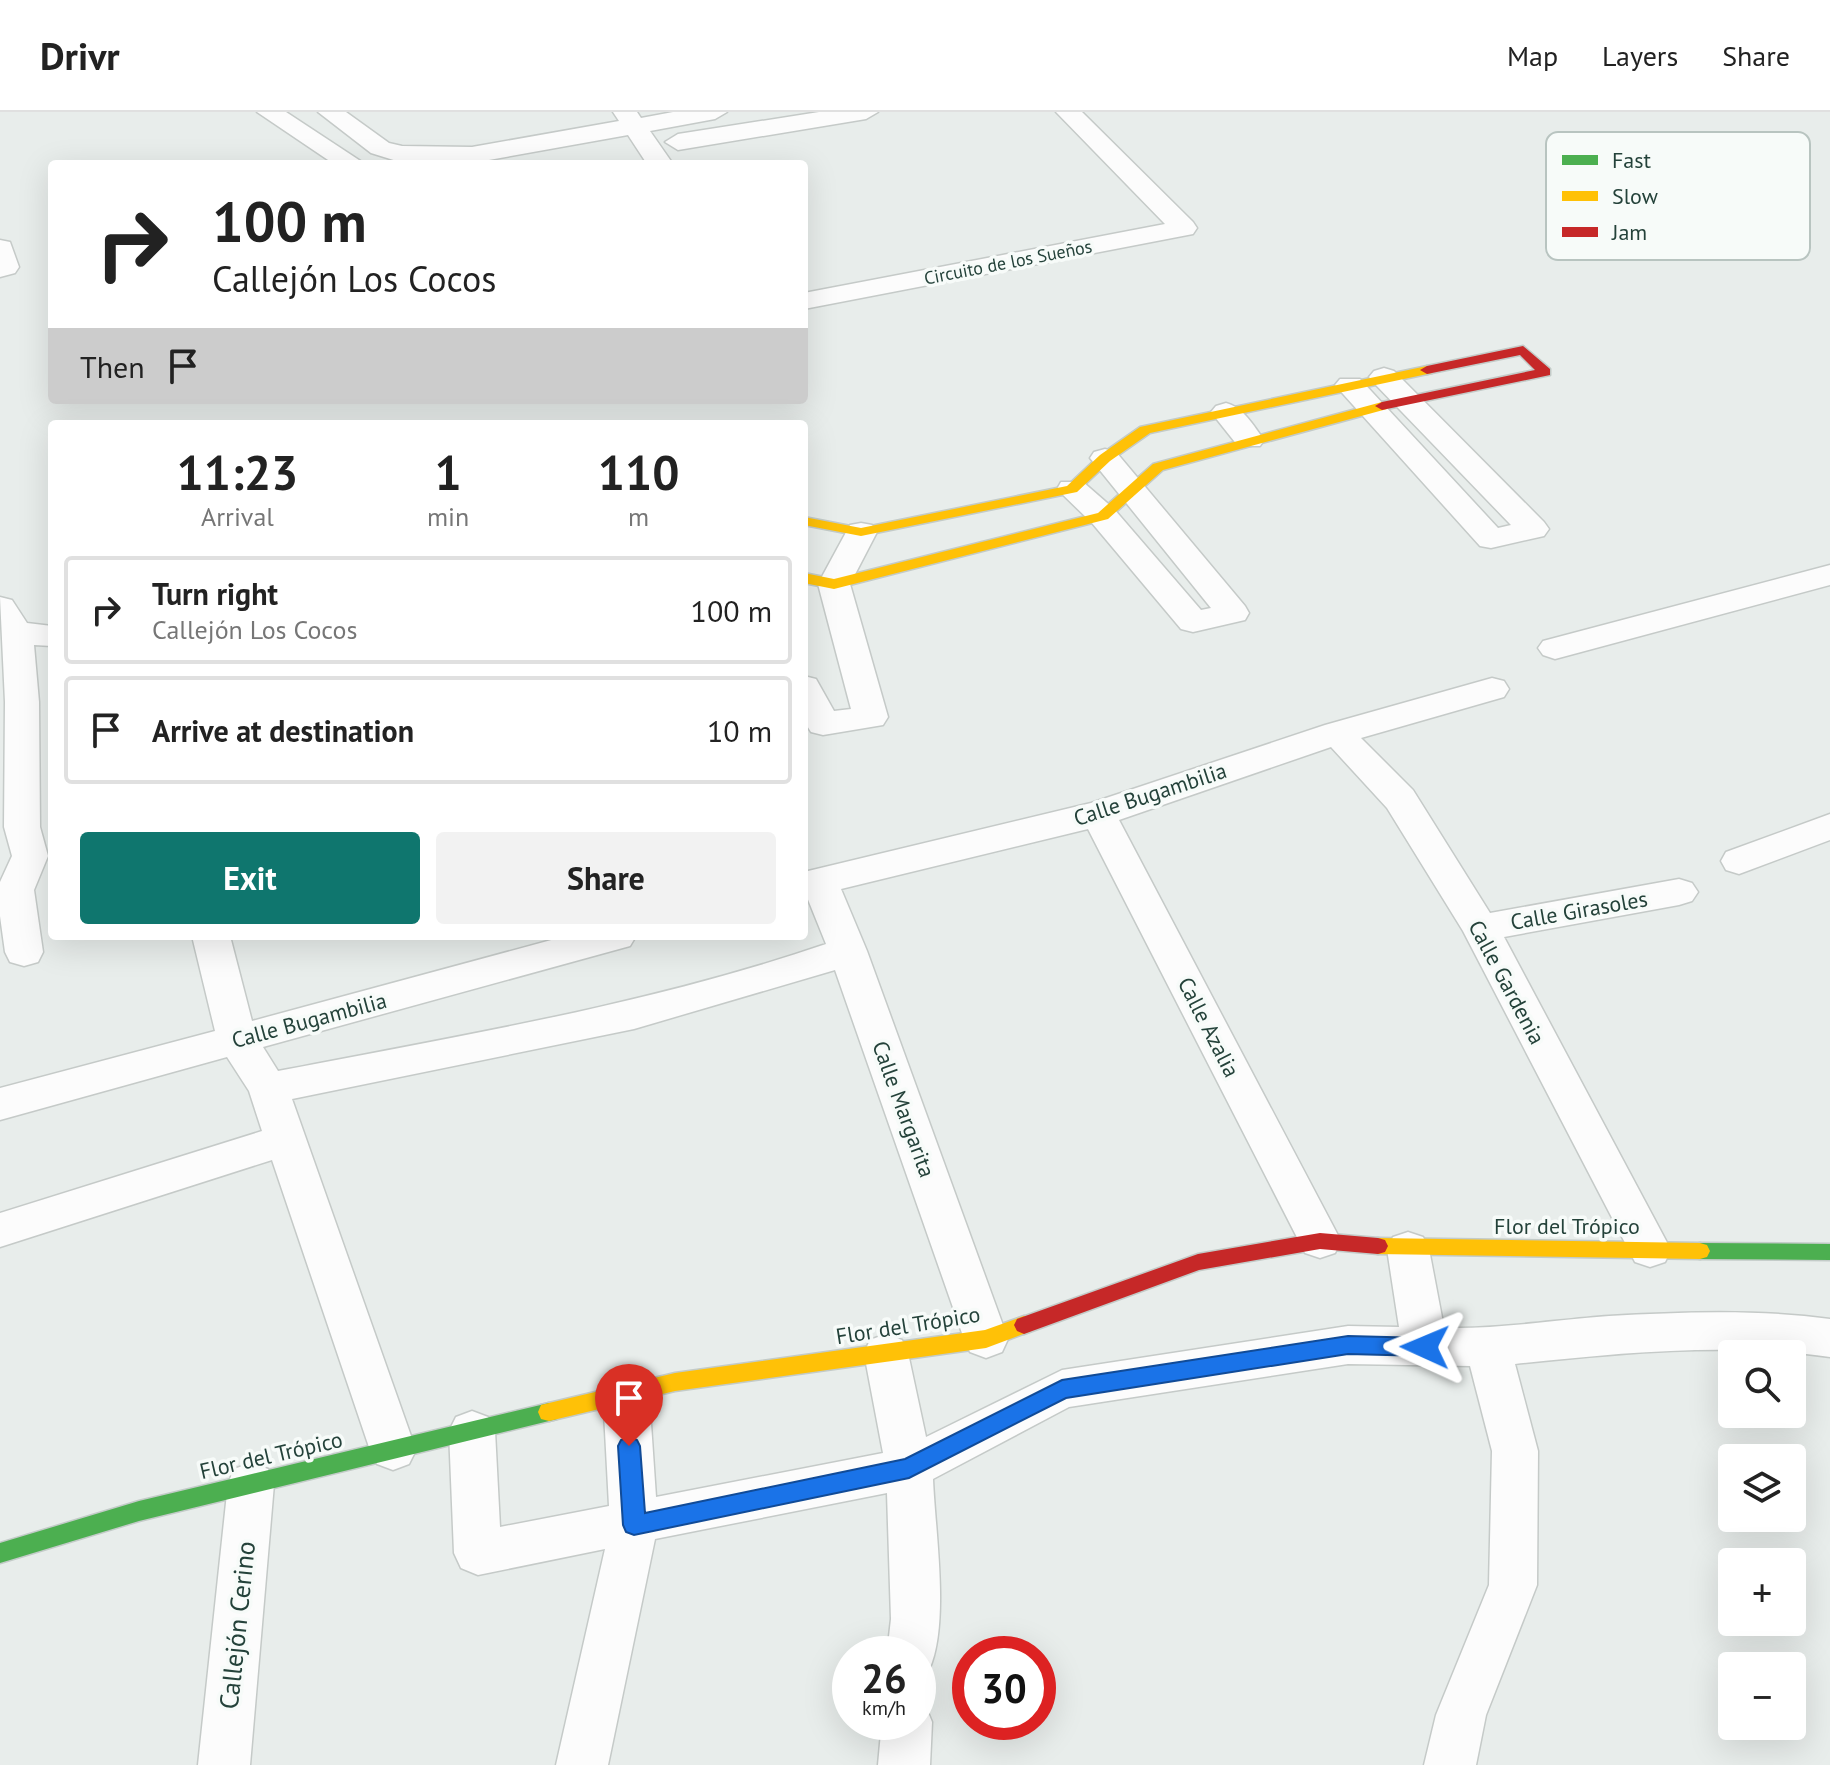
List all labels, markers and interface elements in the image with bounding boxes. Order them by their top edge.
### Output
text: Drivr [40,31,120,80]
text: Map [1507,37,1558,74]
text: Layers [1602,37,1678,74]
text: Share [1722,37,1790,74]
legend [1546,132,1810,260]
text: Fast [1612,146,1652,174]
text: Slow [1612,182,1658,210]
text: 100 m [212,185,367,257]
icon: right [80,192,184,296]
text: Jam [1611,218,1647,246]
street label: Circuito de los Sueños [922,234,1094,290]
text: Callejón Los Cocos [212,255,496,302]
icon: arrive [161,344,205,388]
text: Then [80,347,145,386]
text: 11:23 [177,441,298,503]
text: 1 [434,441,462,503]
text: 110 [598,441,679,503]
text: Arrival [201,500,274,533]
text: min [427,500,469,533]
text: m [628,500,649,533]
text: Turn right [152,574,278,613]
icon: right [84,588,128,632]
text: 100 m [691,591,772,630]
text: Callejón Los Cocos [152,613,357,646]
icon: arrive [84,708,128,752]
text: Arrive at destination [152,711,414,750]
text: 10 m [707,711,772,750]
street label: Calle Bugambilia [1070,756,1230,832]
button: Exit [80,832,420,924]
button: Share [436,832,776,924]
street label: Calle Girasoles [1508,884,1650,936]
street label: Calle Gardenia [1463,915,1551,1049]
street label: Calle Azalia [1172,972,1246,1082]
street label: Calle Bugambilia [228,986,390,1054]
street label: Calle Margarita [866,1037,942,1181]
street label: Flor del Trópico [1494,1212,1640,1240]
street label: Flor del Trópico [834,1300,982,1350]
position arrow [1383,1305,1467,1389]
map controls [1718,1340,1806,1740]
button: search [1718,1340,1806,1428]
pin [595,1364,663,1446]
icon: arrive [607,1376,651,1420]
street label: Flor del Trópico [197,1425,345,1485]
button: layers [1718,1444,1806,1532]
street label: Callejón Cerino [212,1539,262,1711]
button: + [1718,1548,1806,1636]
speed limit sign: 30 [952,1636,1056,1740]
text: 26 [861,1652,907,1704]
button: − [1718,1652,1806,1740]
text: km/h [862,1695,906,1721]

